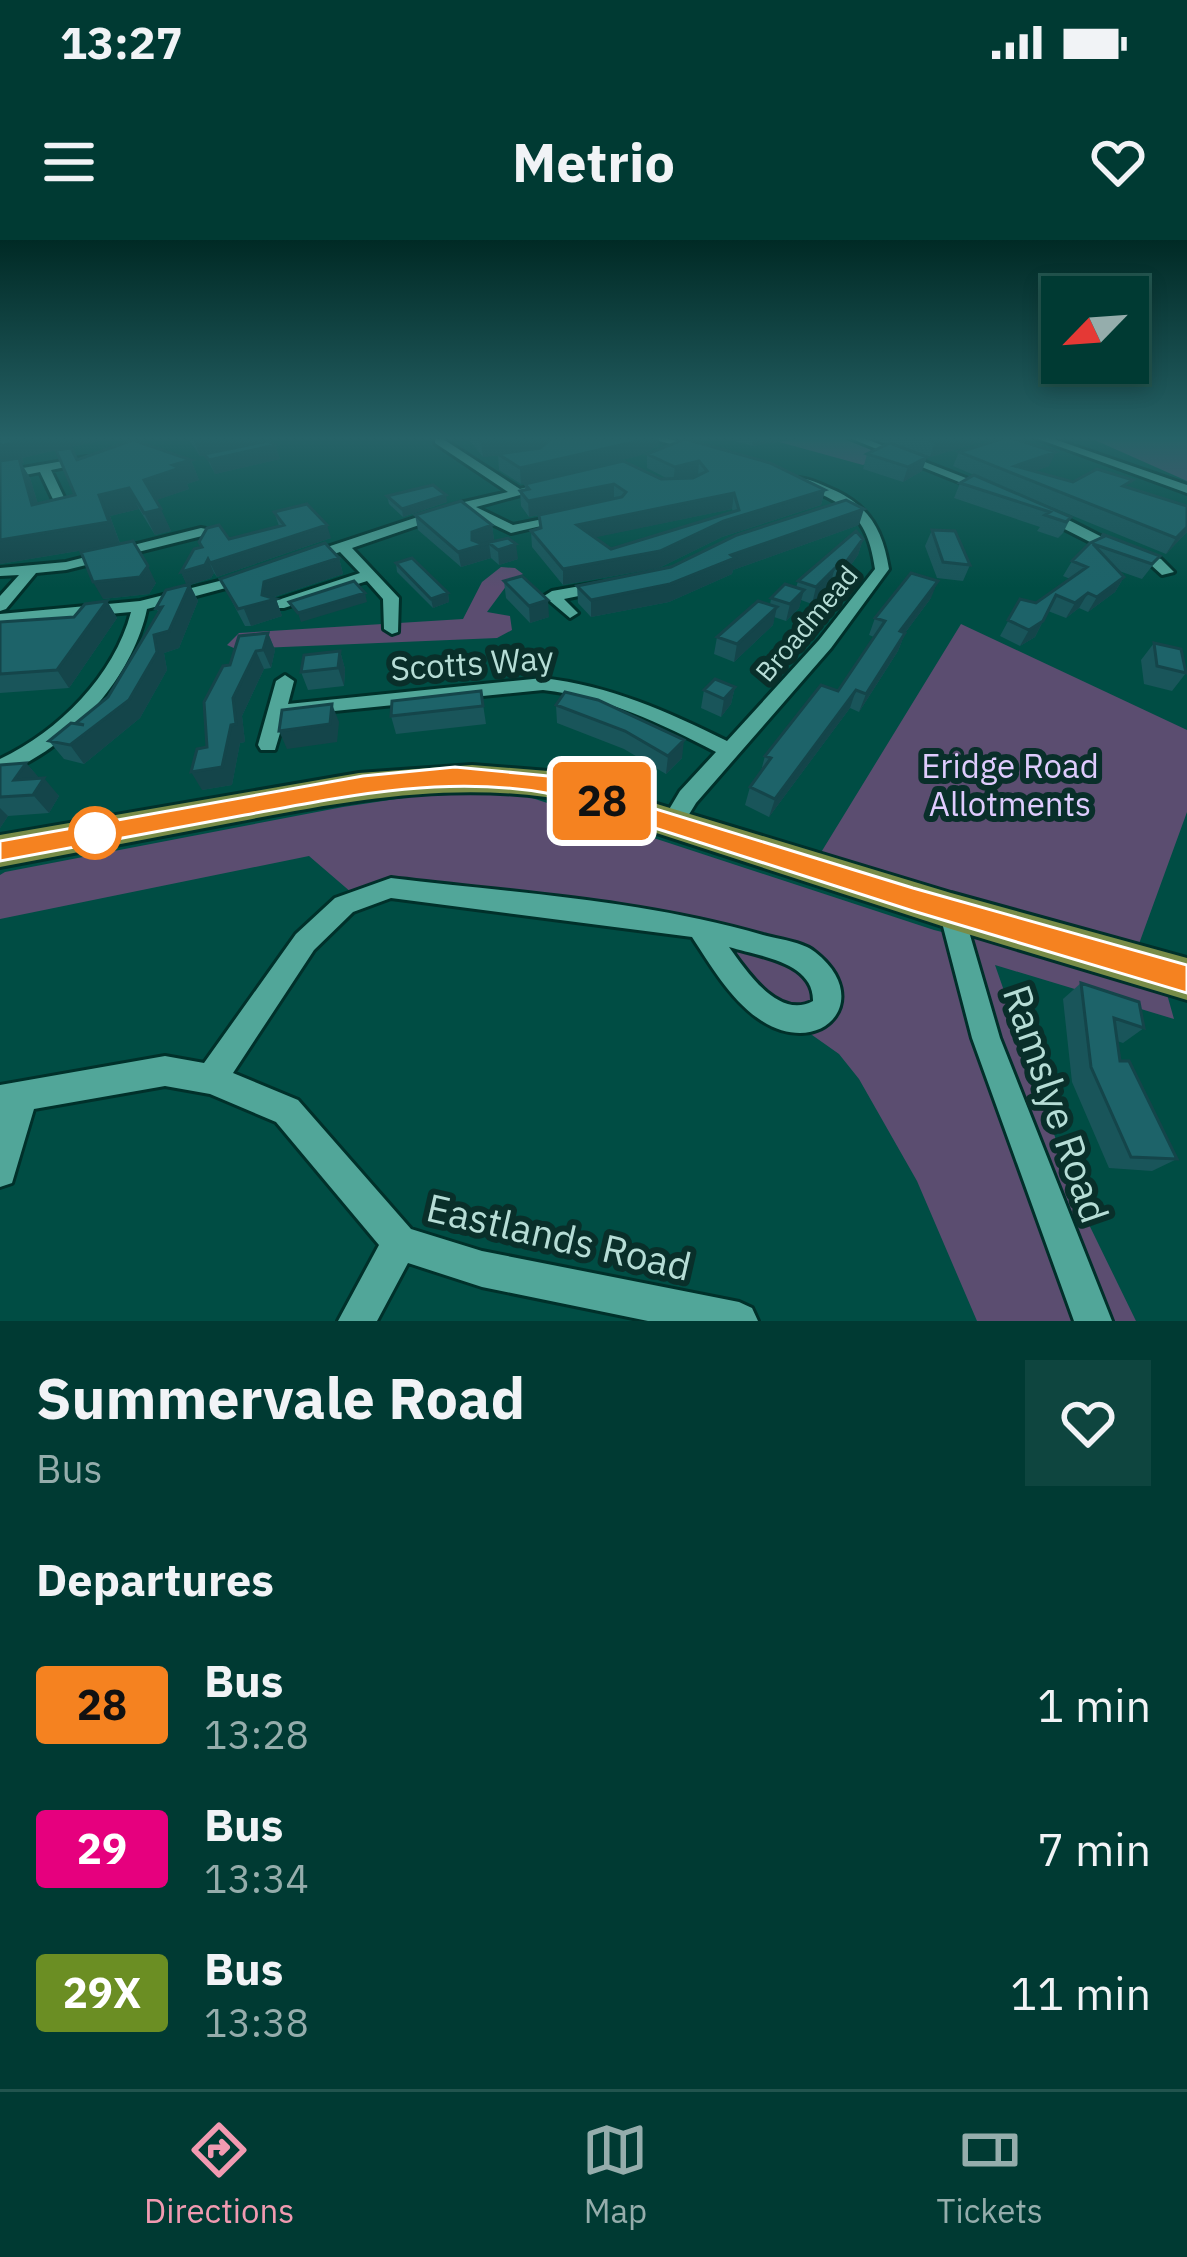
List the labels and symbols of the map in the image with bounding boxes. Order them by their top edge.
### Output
north arrow [1041,276,1149,384]
street label: Broadmead [747,558,865,688]
street label: Scotts Way [389,635,555,690]
park label: Eridge Road Allotments [921,744,1099,825]
line badge: 28 [548,762,656,840]
unlabelled marker [70,808,120,858]
street label: Ramslye Road [992,978,1121,1229]
street label: Eastlands Road [422,1181,696,1292]

